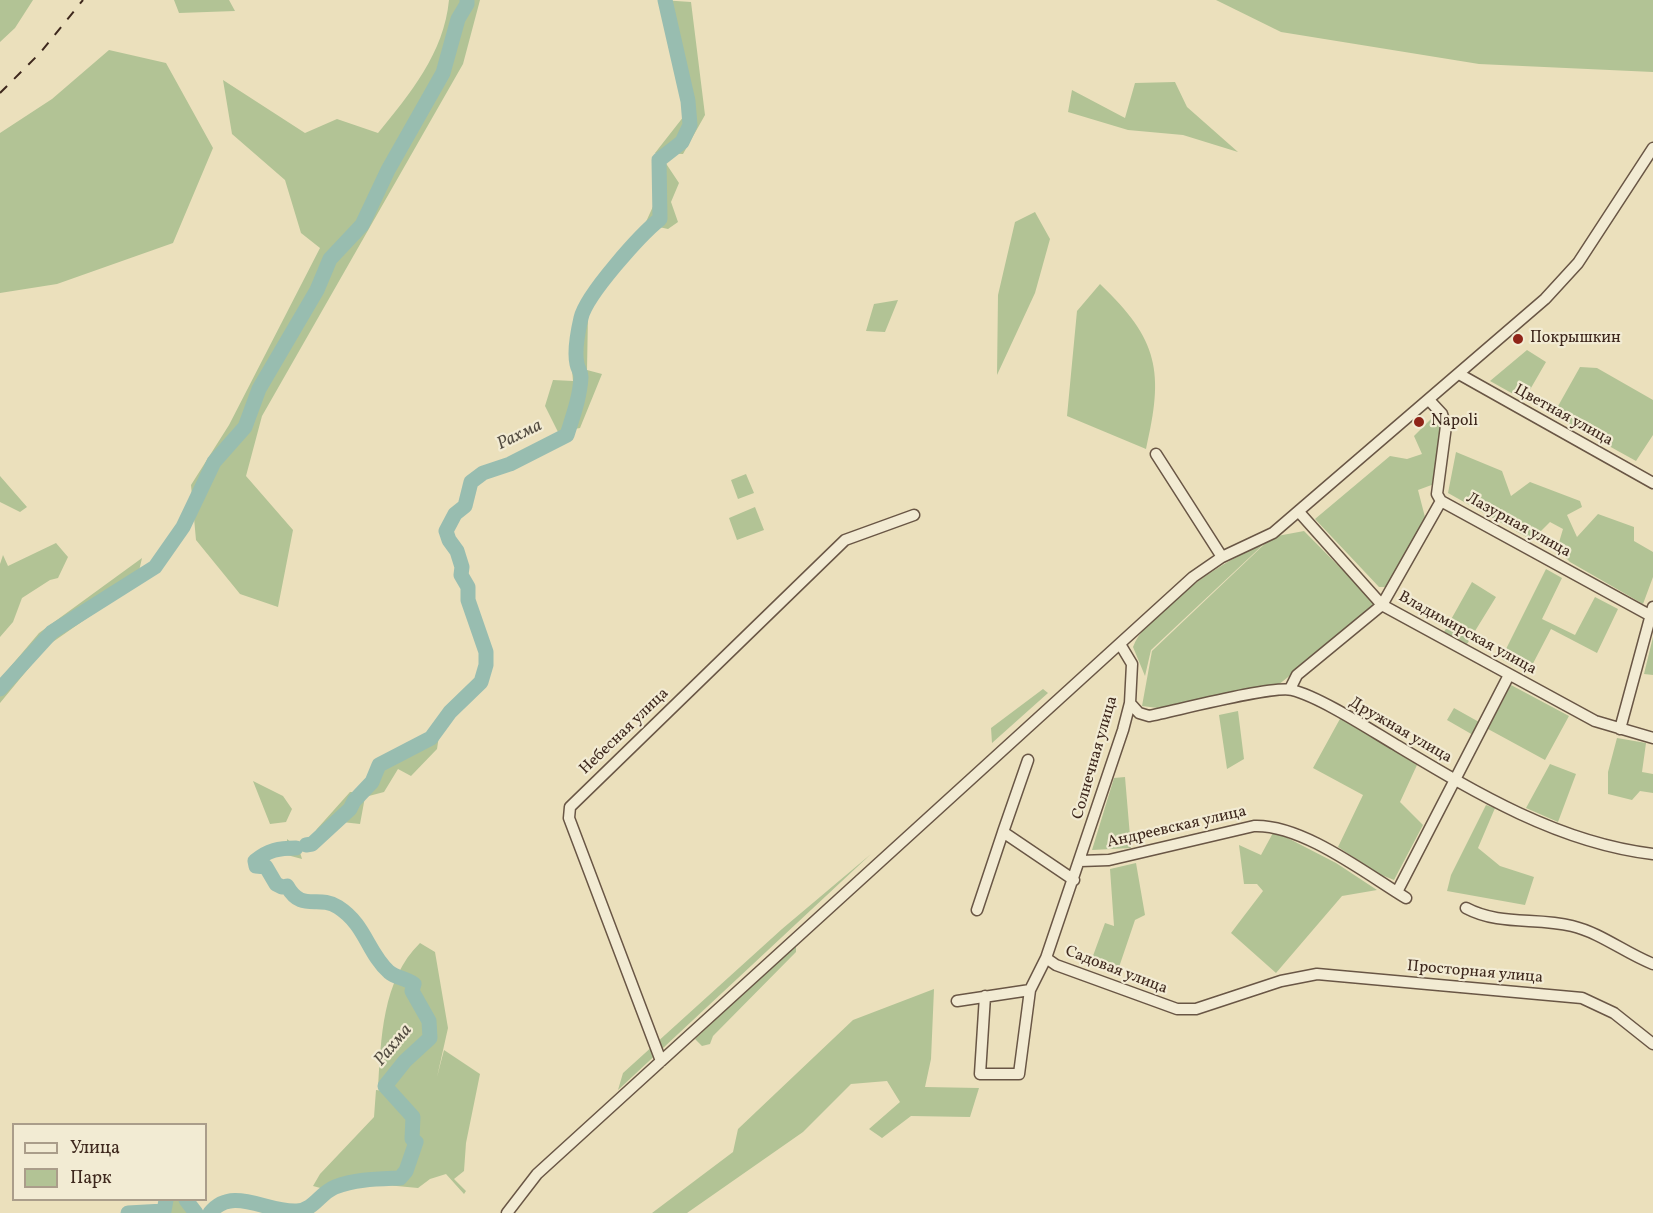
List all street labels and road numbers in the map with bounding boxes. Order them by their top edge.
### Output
street label: Цветная улица [1510,381,1616,451]
street label: Лазурная улица [1462,489,1574,563]
street label: Владимирская улица [1395,588,1539,680]
street label: Небесная улица [576,685,674,779]
street label: Солнечная улица [1069,694,1123,822]
street label: Дружная улица [1345,694,1455,768]
street label: Андреевская улица [1106,803,1248,853]
street label: Садовая улица [1062,943,1170,999]
street label: Просторная улица [1406,957,1544,989]

